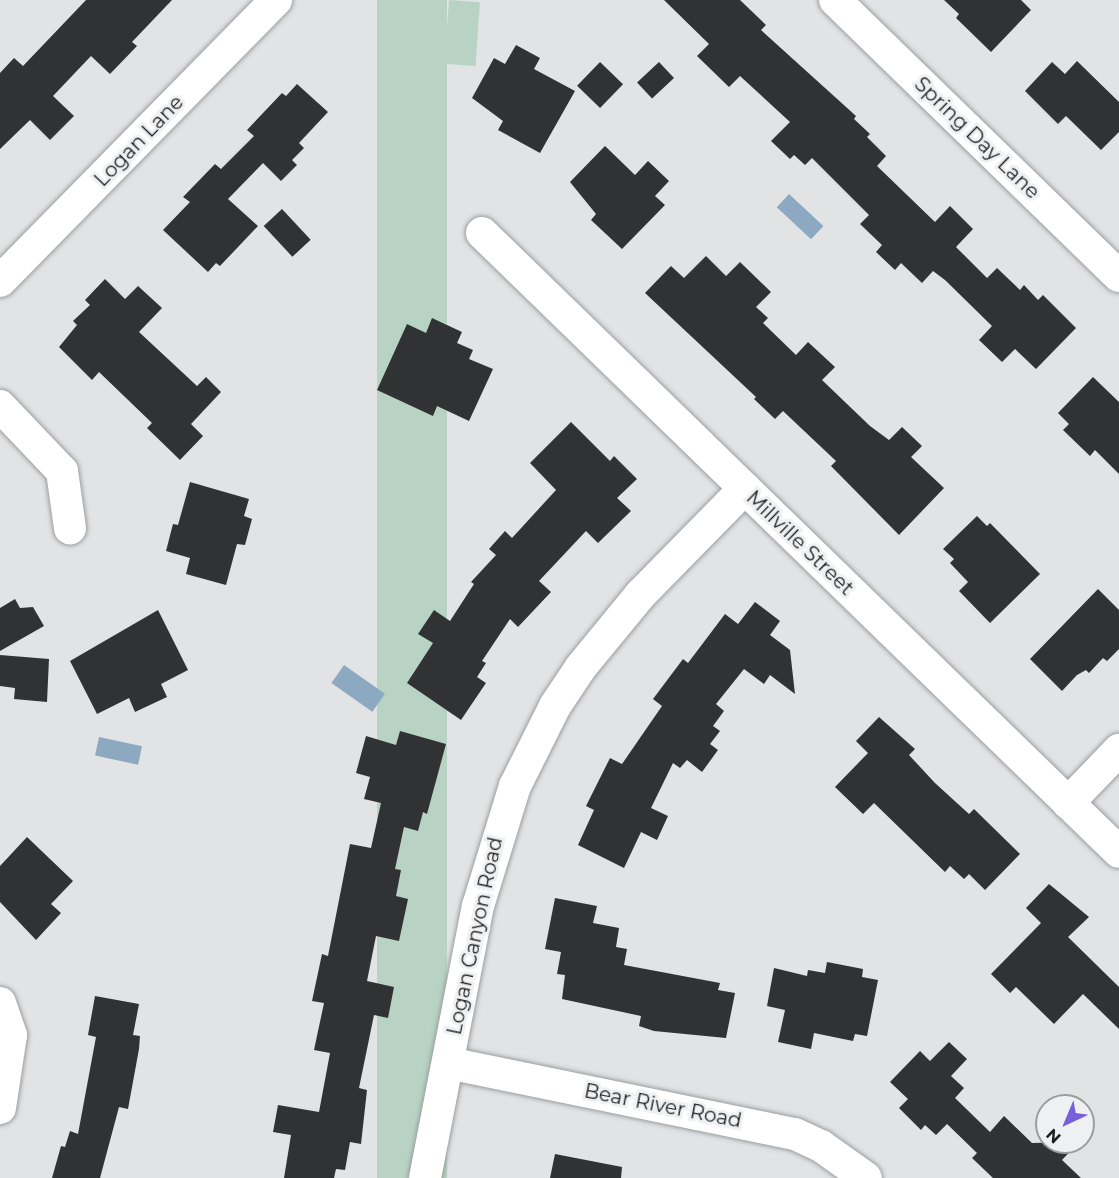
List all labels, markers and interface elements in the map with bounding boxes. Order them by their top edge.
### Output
street label: Spring Day Lane [909,72,1045,204]
street label: Logan Lane [90,90,188,192]
street label: Millville Street [741,486,859,600]
street label: Logan Canyon Road [442,835,508,1037]
street label: Bear River Road [582,1079,744,1133]
north arrow [1035,1094,1095,1154]
text: N [1042,1125,1065,1147]

